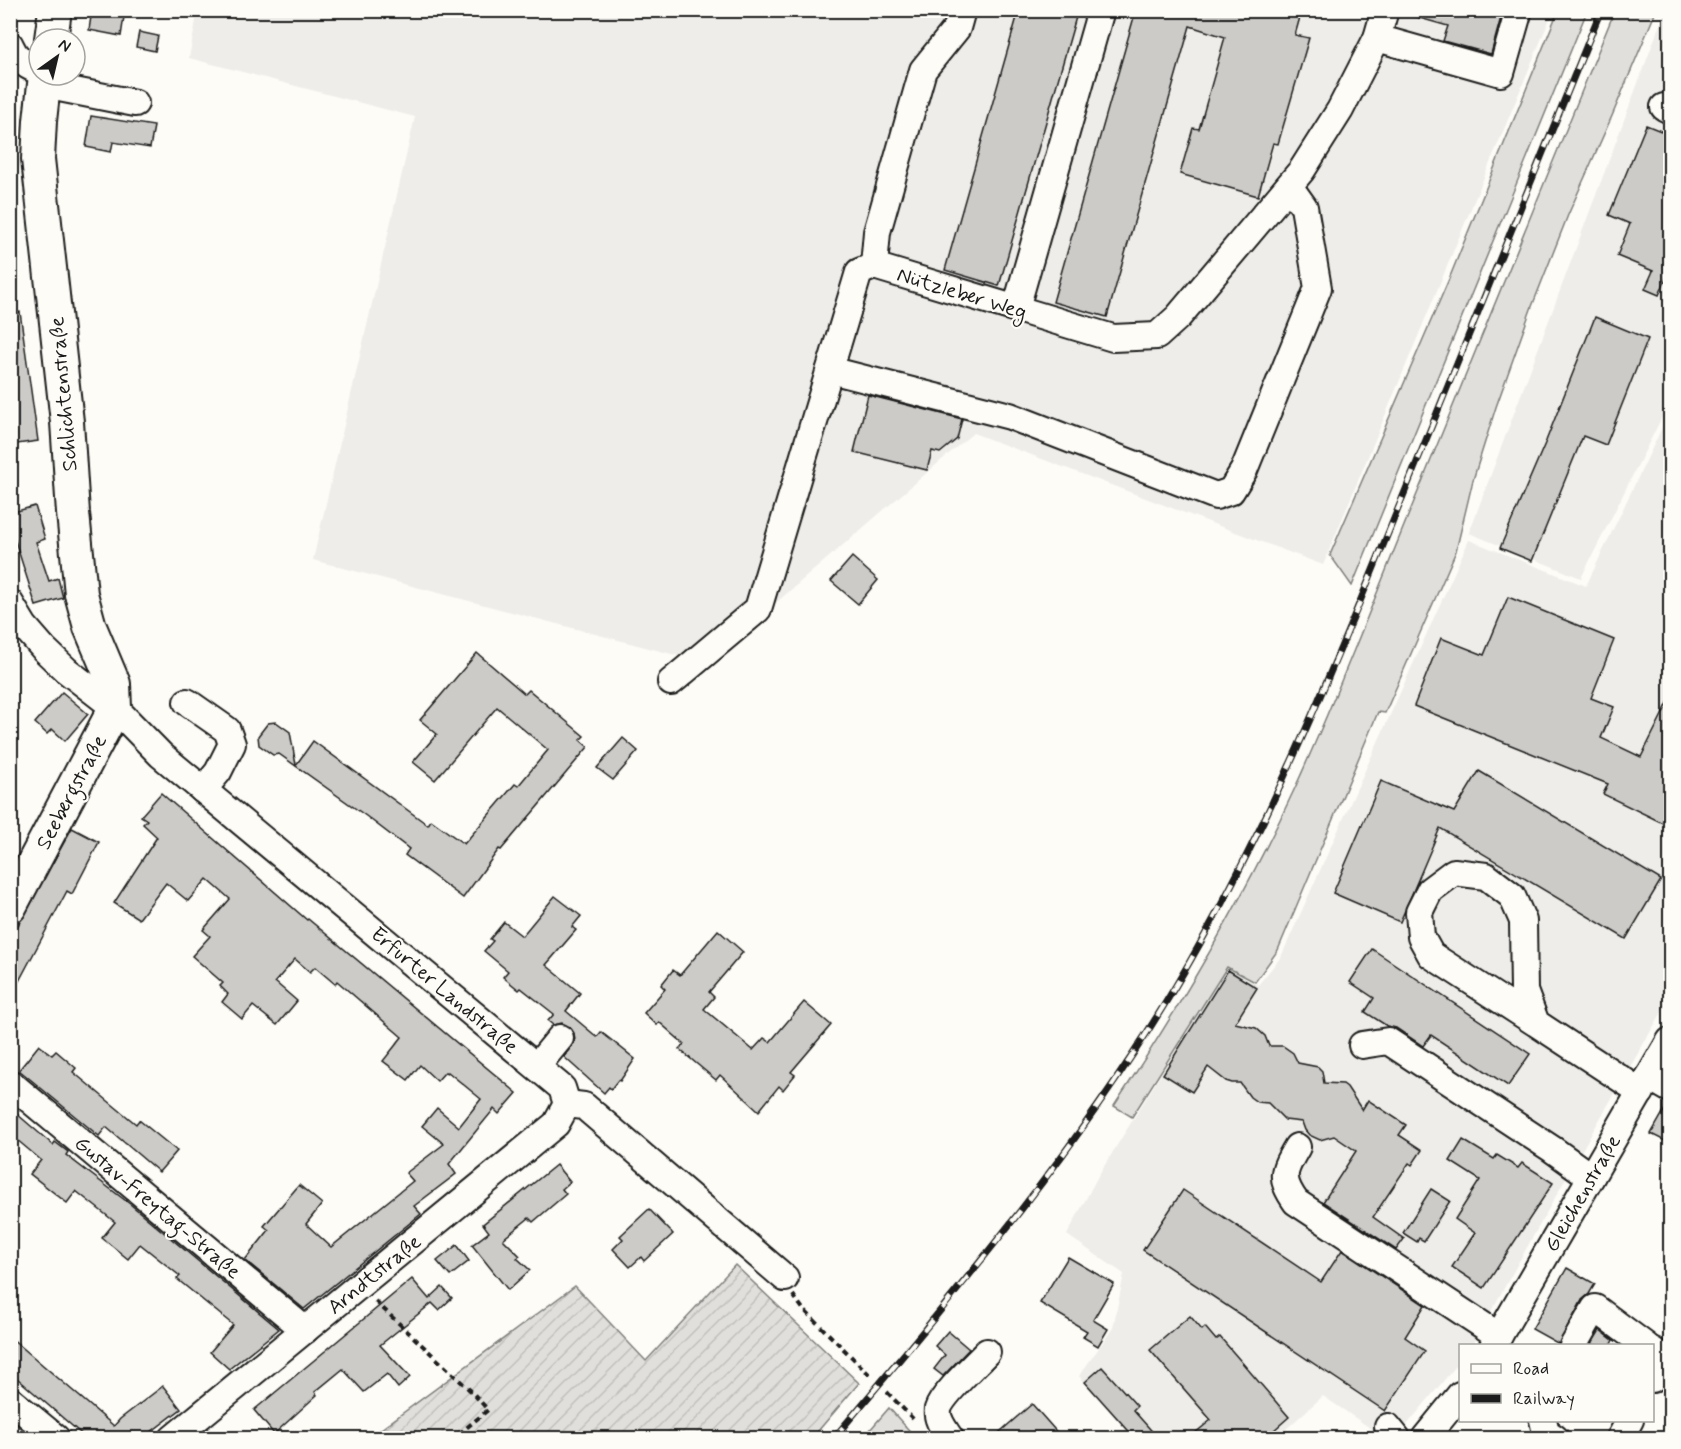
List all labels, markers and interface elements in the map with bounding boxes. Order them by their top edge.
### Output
north arrow [27,27,87,87]
text: N [54,34,75,57]
street label: Nützleber Weg [893,261,1030,328]
street label: Schlichtenstraße [43,315,85,472]
street label: Seebergstraße [30,730,116,856]
street label: Erfurter Landstraße [365,921,524,1061]
street label: Gustav-Freytag-Straße [67,1130,247,1287]
street label: Gleichenstraße [1538,1130,1628,1257]
street label: Arndtstraße [322,1228,427,1321]
legend [1459,1344,1654,1422]
text: Road [1513,1357,1549,1381]
text: Railway [1513,1387,1575,1411]

